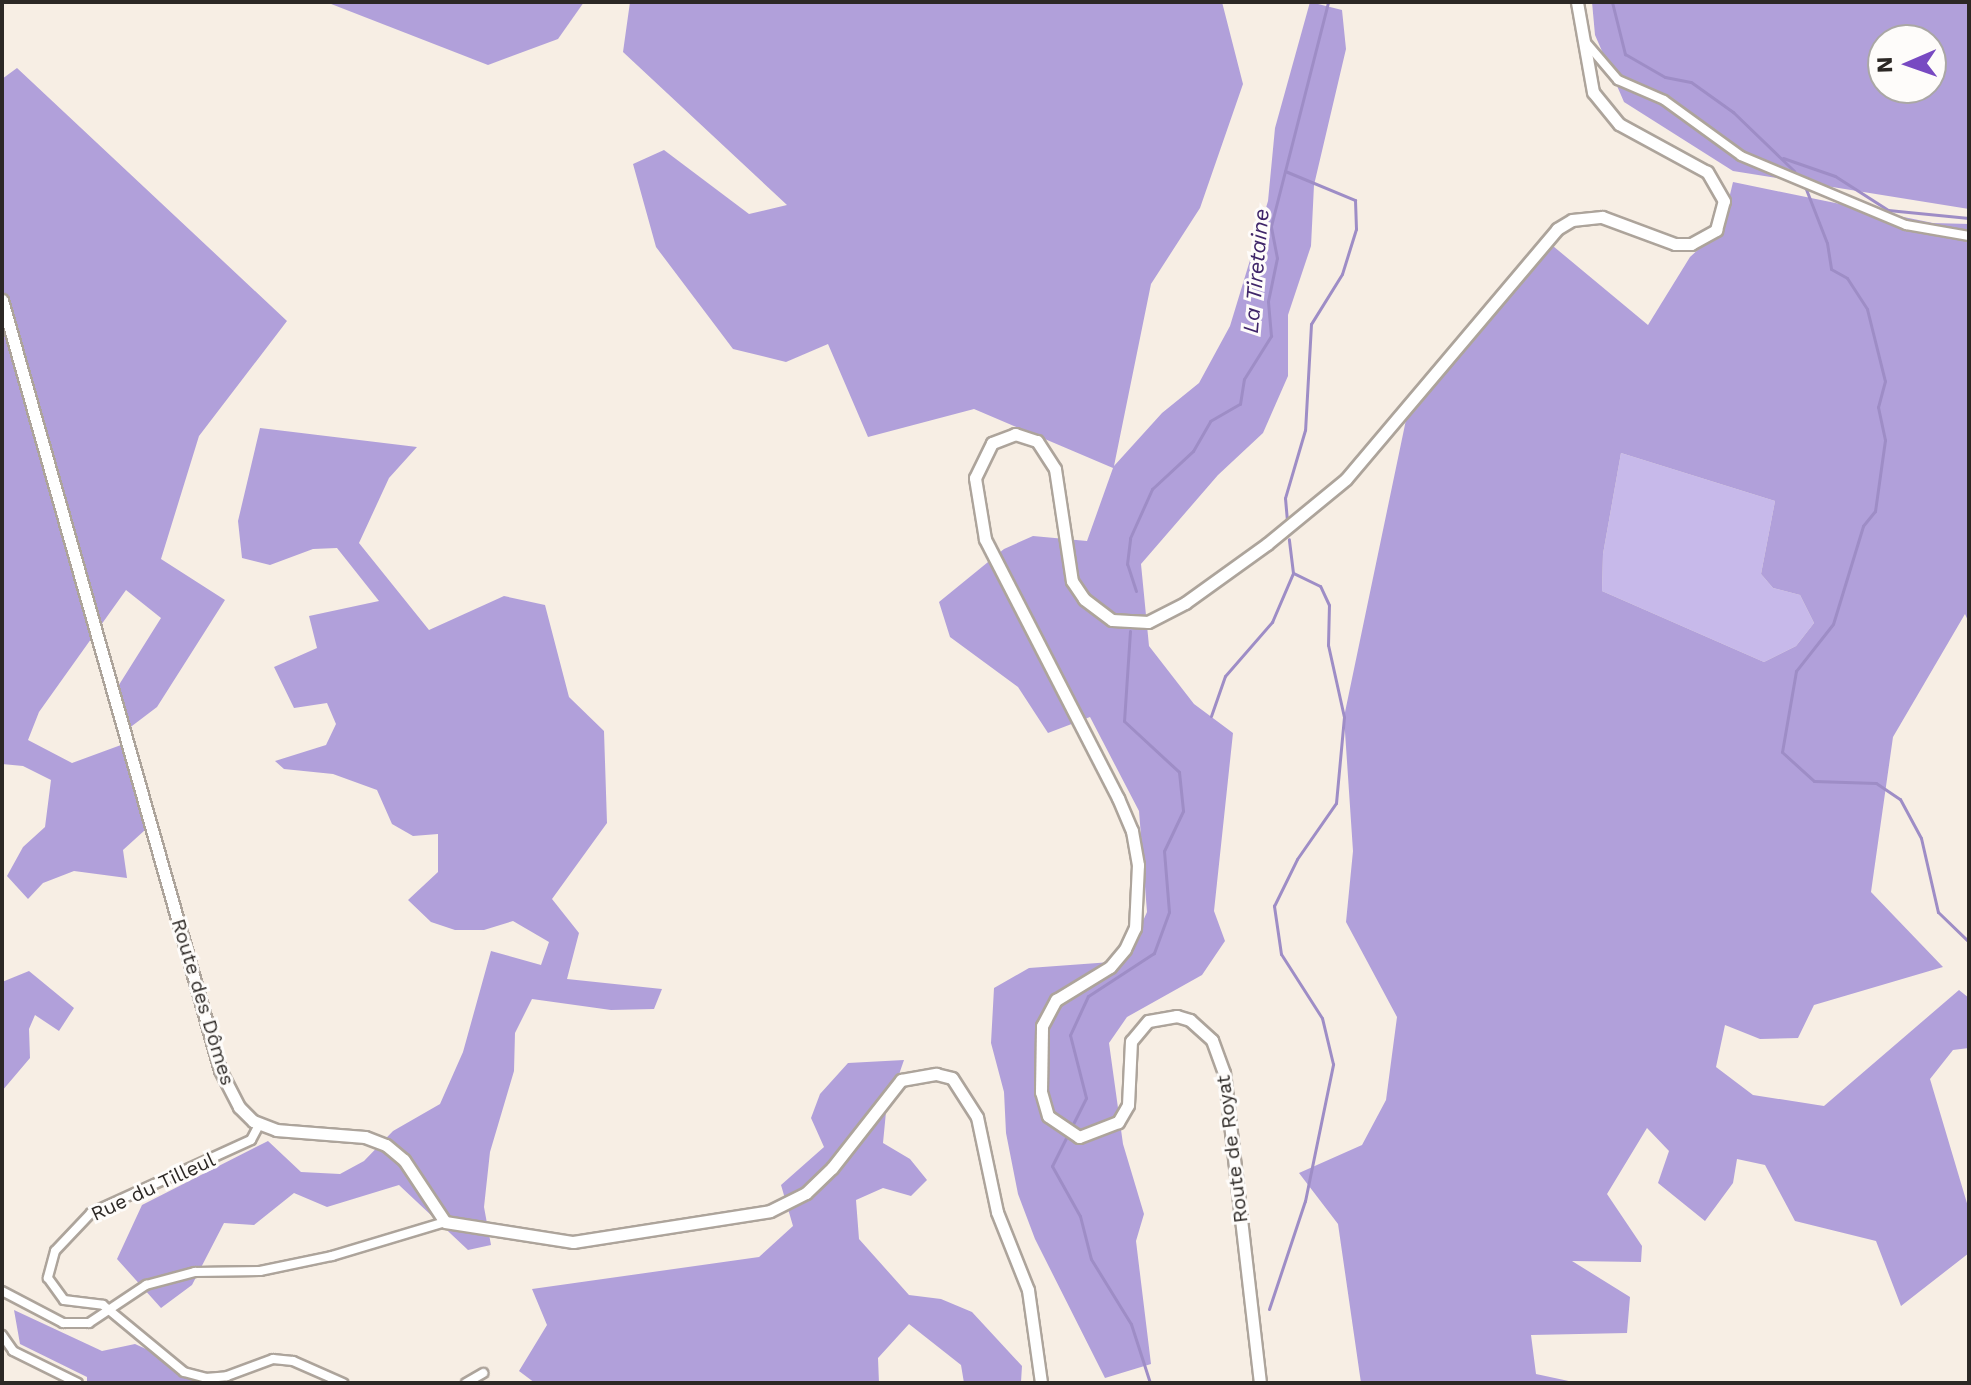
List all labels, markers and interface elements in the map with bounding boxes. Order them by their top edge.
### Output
north arrow [1867,24,1947,104]
text: N [1872,56,1897,73]
water label: La Tiretaine [1237,207,1275,335]
street label: Route des Dômes [166,916,240,1088]
street label: Route de Royat [1211,1074,1253,1224]
street label: Rue du Tilleul [87,1148,219,1226]

